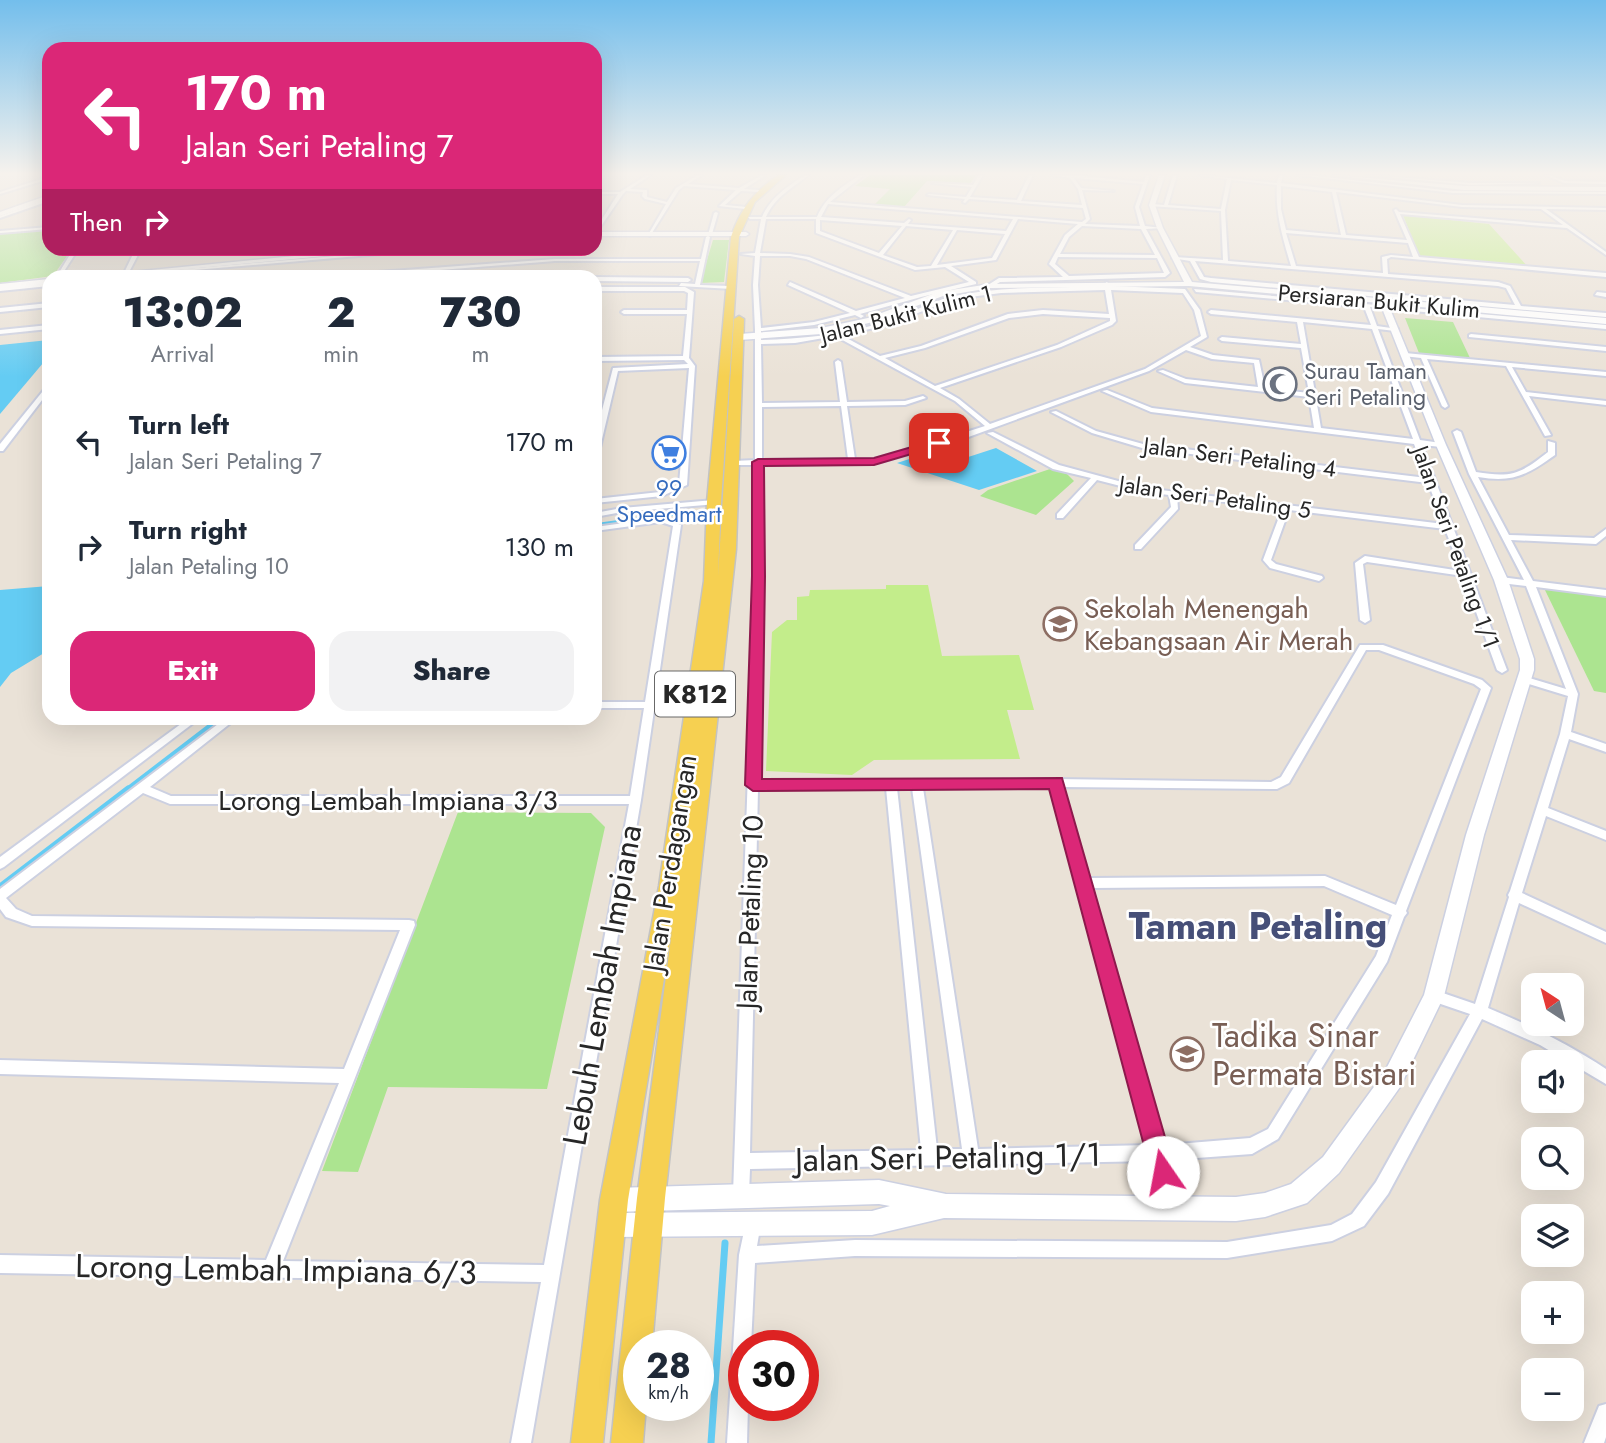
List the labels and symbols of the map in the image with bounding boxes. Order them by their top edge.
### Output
street label: Persiaran Bukit Kulim [1276,275,1482,327]
street label: Jalan Bukit Kulim 1 [813,276,996,353]
place label: Surau Taman Seri Petaling [1304,354,1427,414]
mosque icon: Surau Taman Seri Petaling [1261,365,1299,403]
pin [909,413,969,473]
street label: Jalan Seri Petaling 4 [1139,428,1338,486]
supermarket icon: 99 Speedmart [650,434,688,472]
street label: Jalan Seri Petaling 1/1 [1403,438,1508,653]
street label: Jalan Seri Petaling 5 [1114,466,1313,527]
place label: 99 Speedmart [617,471,722,531]
place label: Sekolah Menengah Kebangsaan Air Merah [1084,588,1353,661]
school or university icon: Sekolah Menengah Kebangsaan Air Merah [1041,605,1079,643]
road number: K812 [655,672,735,716]
street label: Jalan Perdagangan [632,751,707,979]
street label: Lorong Lembah Impiana 3/3 [218,780,558,821]
street label: Jalan Petaling 10 [726,814,774,1014]
street label: Lebuh Lembah Impiana [551,821,653,1149]
district label: Taman Petaling [1129,899,1387,953]
north arrow [1521,973,1584,1036]
place label: Tadika Sinar Permata Bistari [1212,1012,1417,1097]
school or university icon: Tadika Sinar Permata Bistari [1168,1035,1206,1073]
street label: Jalan Seri Petaling 1/1 [791,1131,1101,1183]
position arrow [1126,1135,1200,1209]
street label: Lorong Lembah Impiana 6/3 [75,1242,477,1296]
speed limit sign: 30 [728,1330,819,1421]

